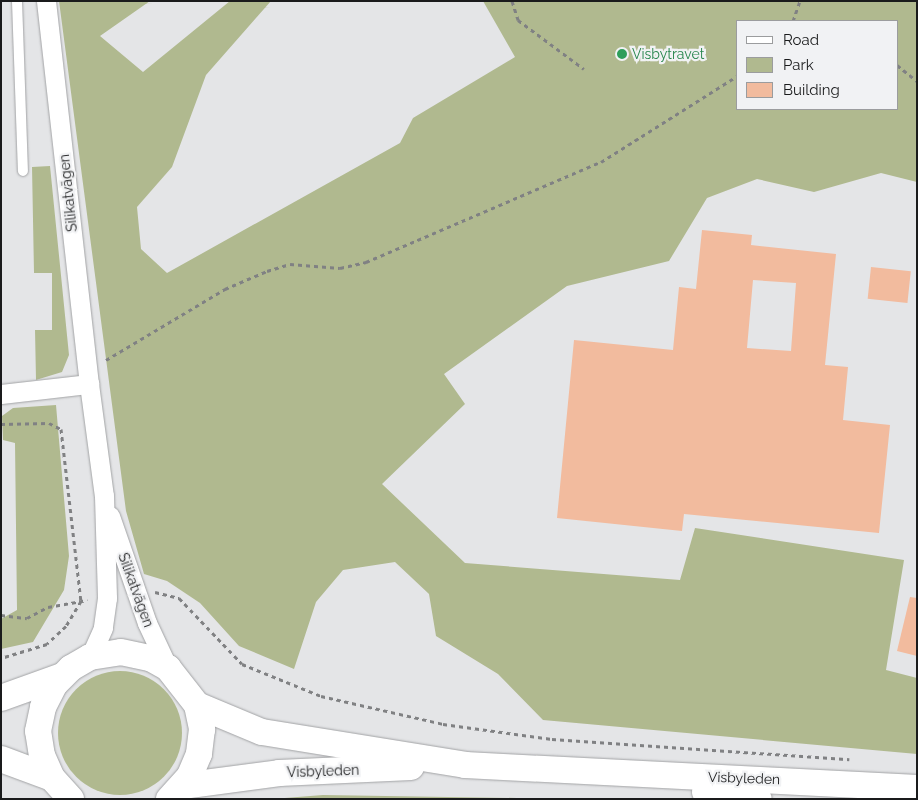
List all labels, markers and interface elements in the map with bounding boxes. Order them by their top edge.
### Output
legend [736,20,898,110]
text: Road [783,31,819,49]
place label: Visbytravet [632,46,704,62]
marker: Visbytravet [616,48,628,60]
text: Park [783,56,814,74]
text: Building [783,81,840,99]
street label: Silikatvägen [56,153,80,233]
street label: Silikatvägen [115,550,157,630]
street label: Visbyleden [287,761,359,781]
street label: Visbyleden [708,768,780,788]

